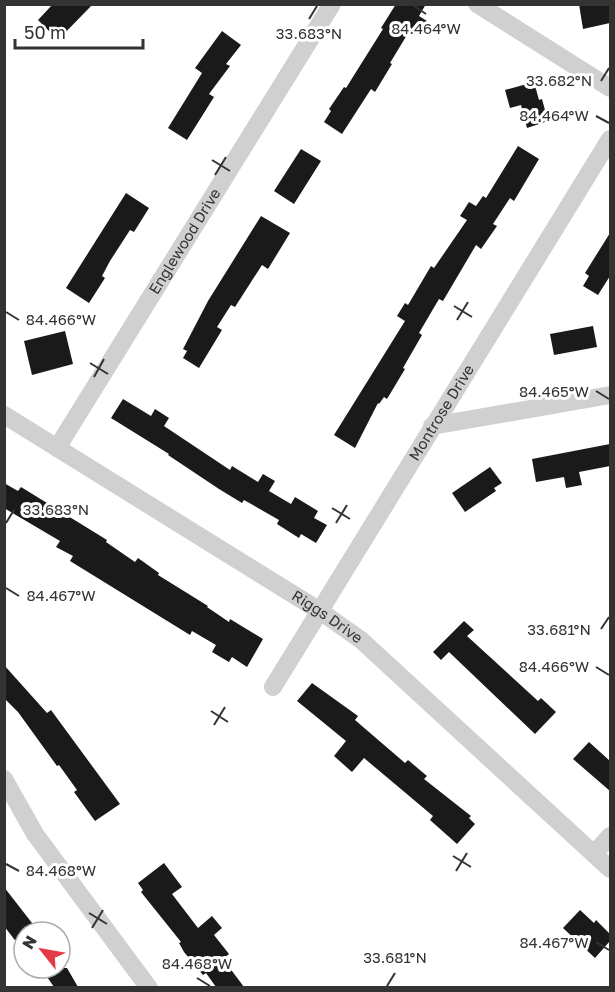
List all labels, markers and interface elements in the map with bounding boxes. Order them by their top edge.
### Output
scale bar [15,12,142,50]
text: 84.464°W [391,19,461,37]
text: 50 m [24,21,66,43]
text: 33.683°N [276,24,342,42]
text: 33.682°N [526,71,592,89]
text: 84.464°W [519,106,589,124]
street label: Englewood Drive [145,184,224,297]
text: 84.466°W [26,310,96,328]
street label: Montrose Drive [405,361,477,463]
text: 84.465°W [519,382,589,400]
text: 33.683°N [23,500,89,518]
text: 84.467°W [26,586,96,604]
street label: Riggs Drive [289,586,367,647]
text: 33.681°N [527,620,591,638]
text: 84.466°W [519,657,589,675]
text: 84.468°W [26,861,96,879]
north arrow [12,920,72,980]
text: N [17,932,41,953]
text: 84.467°W [519,933,589,951]
text: 33.681°N [363,948,427,966]
text: 84.468°W [162,954,232,972]

